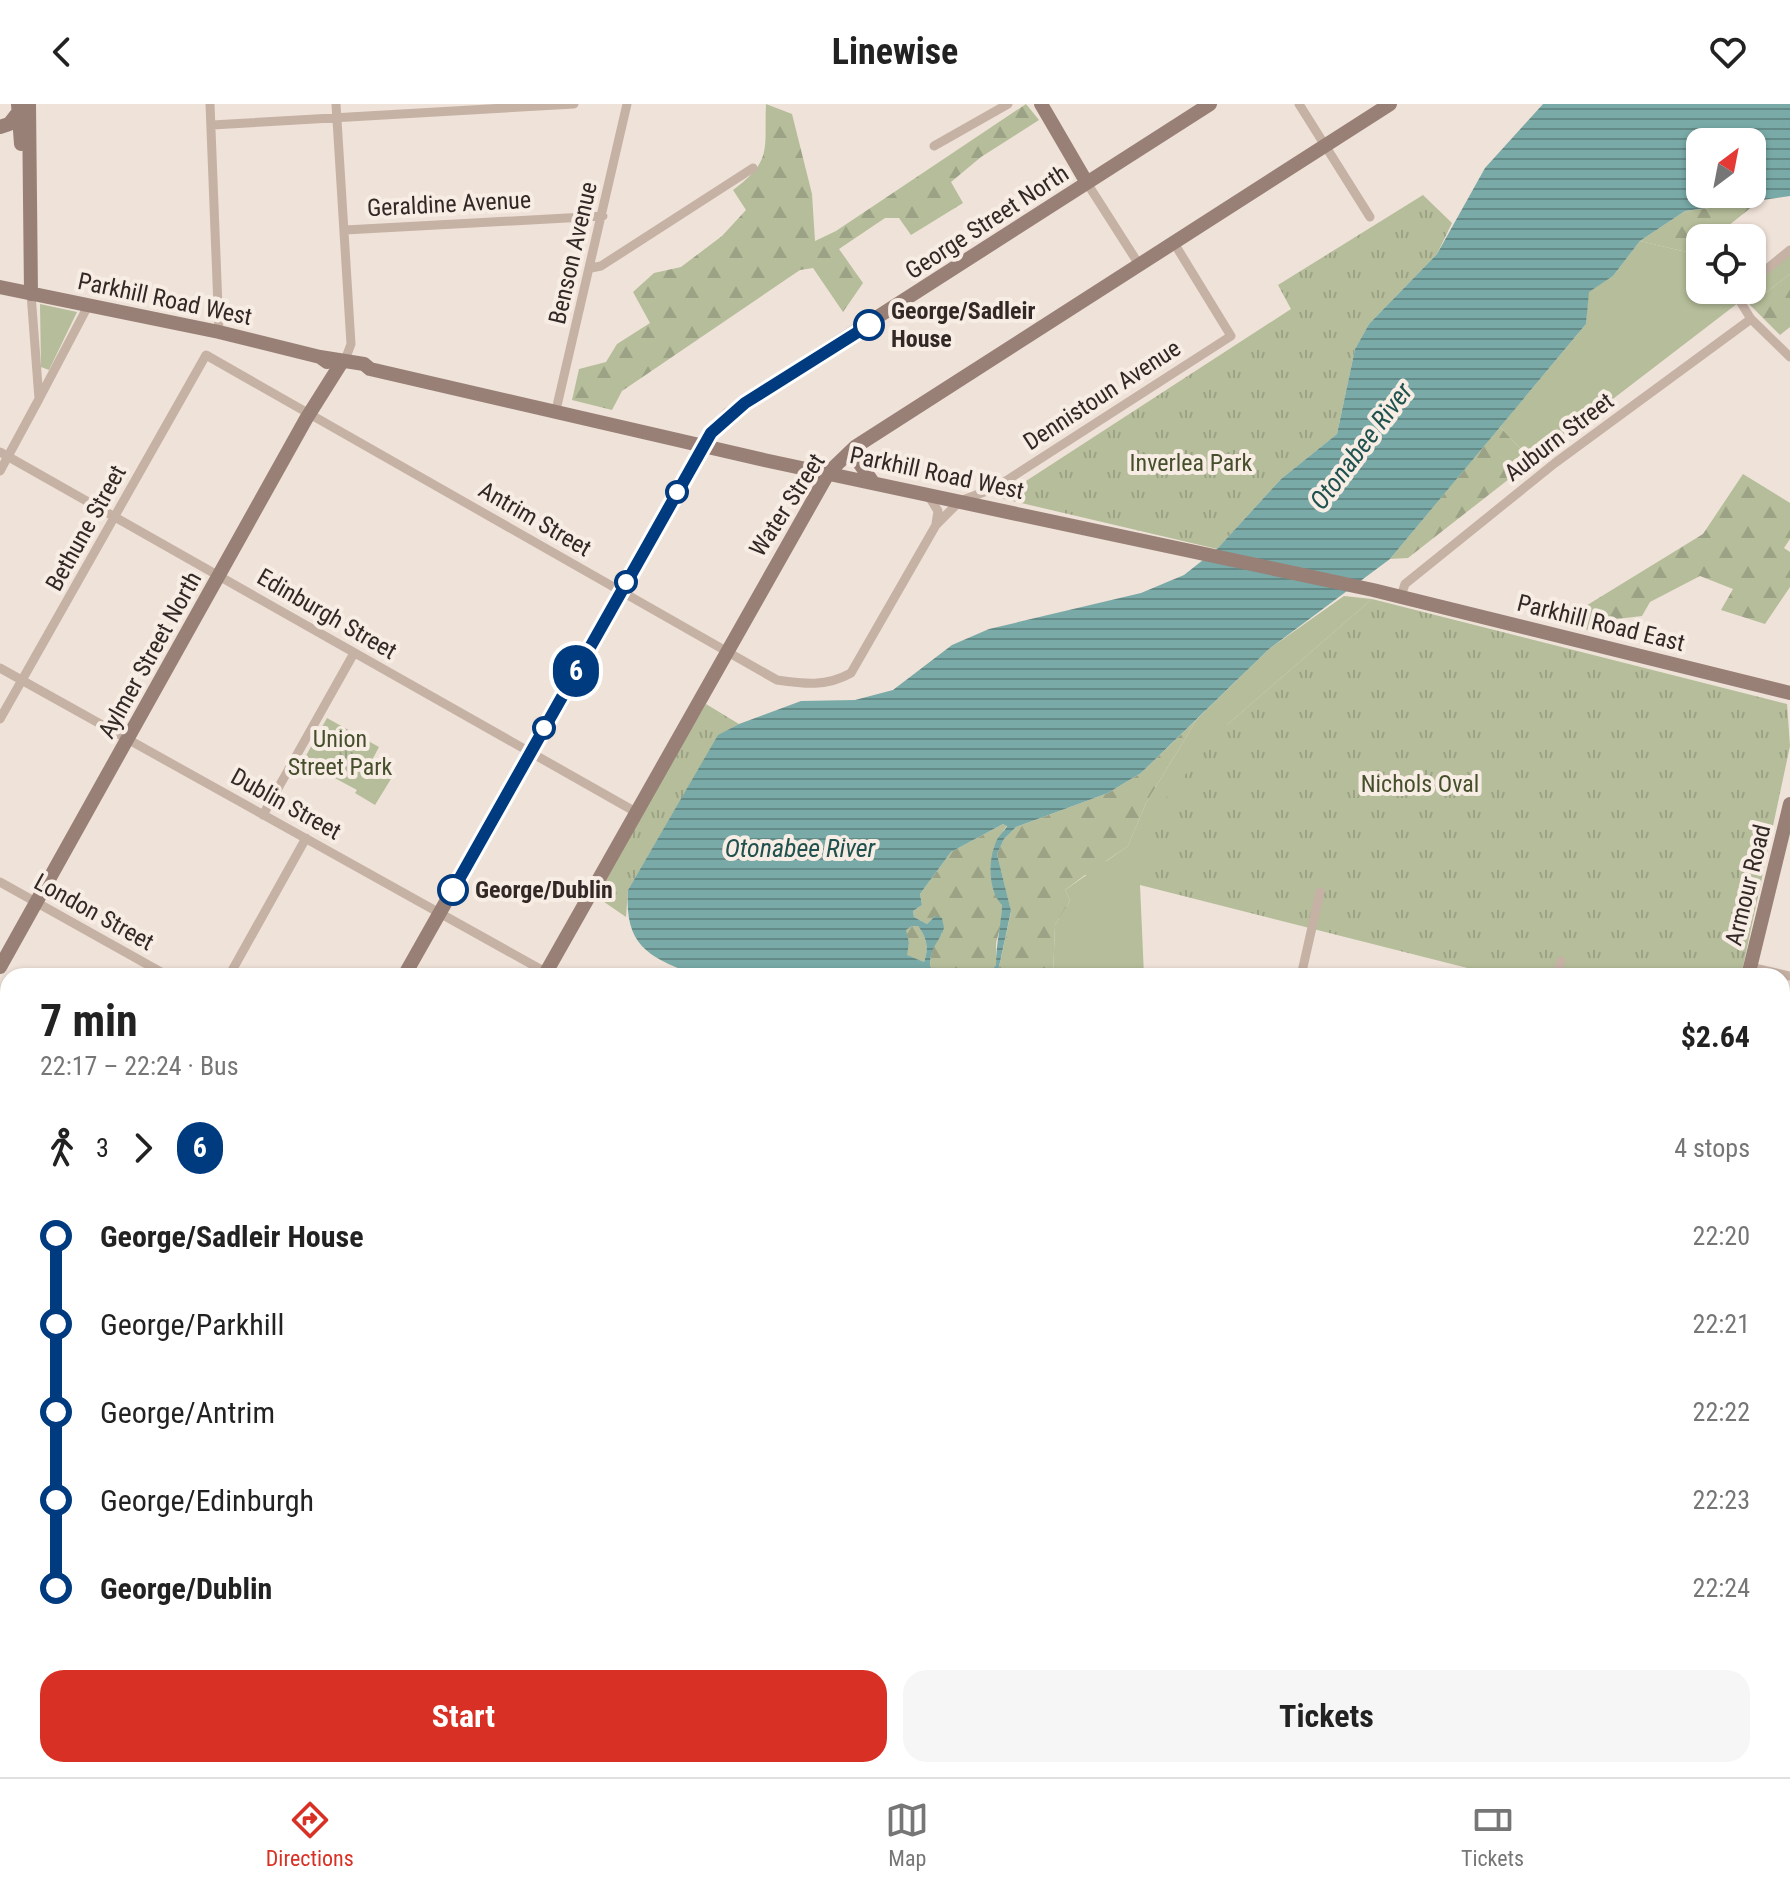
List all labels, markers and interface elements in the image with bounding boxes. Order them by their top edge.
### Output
icon: back [40,30,84,74]
icon: heart [1706,30,1750,74]
text: Linewise [832,31,958,73]
north arrow [1686,128,1766,208]
map controls [1686,128,1766,304]
street label: George Street North [900,159,1074,285]
street label: Benson Avenue [543,179,603,327]
street label: Geraldine Avenue [366,186,532,222]
button: locate [1686,224,1766,304]
street label: Parkhill Road West [75,267,255,331]
place label: George/Sadleir House [891,297,1035,353]
marker: George/Sadleir House [854,310,884,340]
street label: Dennistoun Avenue [1018,334,1186,456]
water label: Otonabee River [1304,376,1419,515]
street label: Auburn Street [1499,387,1619,487]
street label: Parkhill Road West [847,441,1027,505]
street label: Water Street [743,448,831,562]
park label: Inverlea Park [1130,449,1253,477]
street label: Bethune Street [40,460,132,596]
street label: Antrim Street [474,476,596,562]
unlabelled marker [666,481,688,503]
street label: Edinburgh Street [252,563,402,665]
street label: Aylmer Street North [93,567,207,743]
unlabelled marker [615,571,637,593]
street label: Parkhill Road East [1514,589,1688,657]
line badge: 6 [550,645,602,697]
text: 6 [569,654,583,687]
unlabelled marker [533,717,555,739]
park label: Union Street Park [288,725,392,781]
street label: Dublin Street [226,762,346,846]
park label: Nichols Oval [1361,770,1479,798]
street label: Armour Road [1719,822,1777,948]
water label: Otonabee River [725,833,877,863]
street label: London Street [29,868,159,956]
marker: George/Dublin [438,875,468,905]
place label: George/Dublin [475,876,613,904]
text: 7 min [40,995,138,1047]
text: $2.64 [1681,1019,1750,1054]
text: 22:17 – 22:24 · Bus [40,1051,239,1081]
icon: walk [40,1126,84,1170]
icon: forward [121,1126,165,1170]
text: 6 [193,1131,207,1164]
text: 3 [96,1133,109,1163]
text: 4 stops [1674,1133,1750,1163]
text: George/Sadleir House [100,1219,364,1254]
text: 22:20 [1693,1221,1750,1251]
text: George/Parkhill [100,1307,284,1342]
text: 22:21 [1693,1309,1750,1339]
text: George/Antrim [100,1395,275,1430]
text: 22:22 [1693,1397,1750,1427]
text: George/Edinburgh [100,1483,314,1518]
text: 22:23 [1693,1485,1750,1515]
text: George/Dublin [100,1571,272,1606]
text: 22:24 [1693,1573,1750,1603]
button: Start [40,1670,887,1762]
button: Tickets [903,1670,1750,1762]
tab: Directions [266,1798,354,1871]
tab: Map [885,1798,929,1871]
tab: Tickets [1461,1798,1524,1871]

